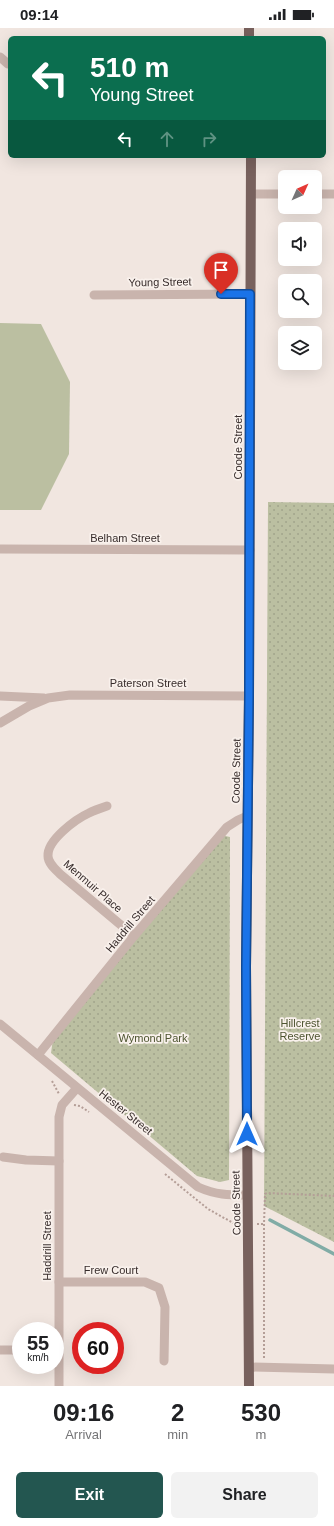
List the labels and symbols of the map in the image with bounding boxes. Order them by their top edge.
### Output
north arrow [278,170,322,214]
pin [204,253,238,294]
street label: Young Street [128,275,192,289]
street label: Coode Street [232,415,244,479]
street label: Belham Street [90,532,160,544]
street label: Paterson Street [110,677,186,689]
street label: Coode Street [229,738,243,804]
street label: Menmuir Place [61,857,125,915]
street label: Haddrill Street [103,893,157,955]
park label: Hillcrest Reserve [280,1017,320,1042]
park label: Wymond Park [119,1032,188,1044]
street label: Hester Street [97,1087,155,1137]
position arrow [226,1113,268,1155]
street label: Coode Street [229,1170,243,1236]
street label: Haddrill Street [41,1211,53,1281]
street label: Frew Court [84,1264,138,1276]
speed limit sign: 60 [72,1322,124,1374]

